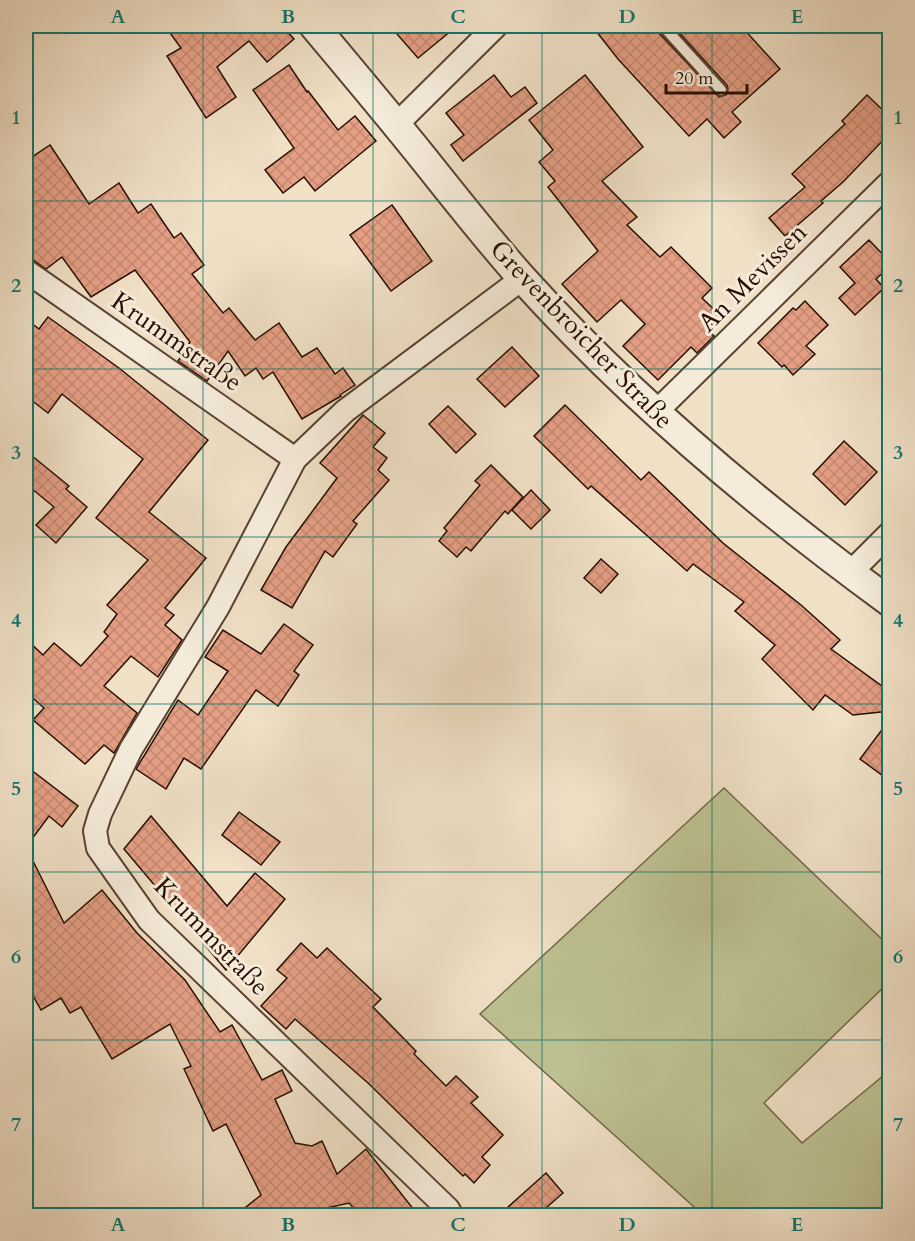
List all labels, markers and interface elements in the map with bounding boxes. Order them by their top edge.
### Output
text: A [110,3,126,30]
text: B [281,3,295,30]
text: C [450,3,466,30]
text: D [618,3,636,30]
text: E [791,3,803,30]
scale bar [666,57,747,95]
text: 20 m [675,66,714,91]
text: 1 [11,104,21,131]
text: 1 [893,104,903,131]
street label: An Mevissen [690,215,815,340]
street label: Grevenbroicher Straße [482,232,681,436]
text: 2 [11,272,21,299]
text: 2 [893,272,903,299]
street label: Krummstraße [104,283,249,399]
text: 3 [11,439,21,466]
text: 3 [893,439,903,466]
text: 4 [11,607,21,634]
text: 4 [893,607,903,634]
text: 5 [11,775,21,802]
text: 5 [893,775,903,802]
street label: Krummstraße [146,870,277,1003]
text: 6 [11,943,21,970]
text: 6 [893,943,903,970]
text: 7 [11,1111,21,1138]
text: 7 [893,1111,903,1138]
text: A [110,1211,126,1238]
text: B [281,1211,295,1238]
text: C [450,1211,466,1238]
text: D [618,1211,636,1238]
text: E [791,1211,803,1238]

